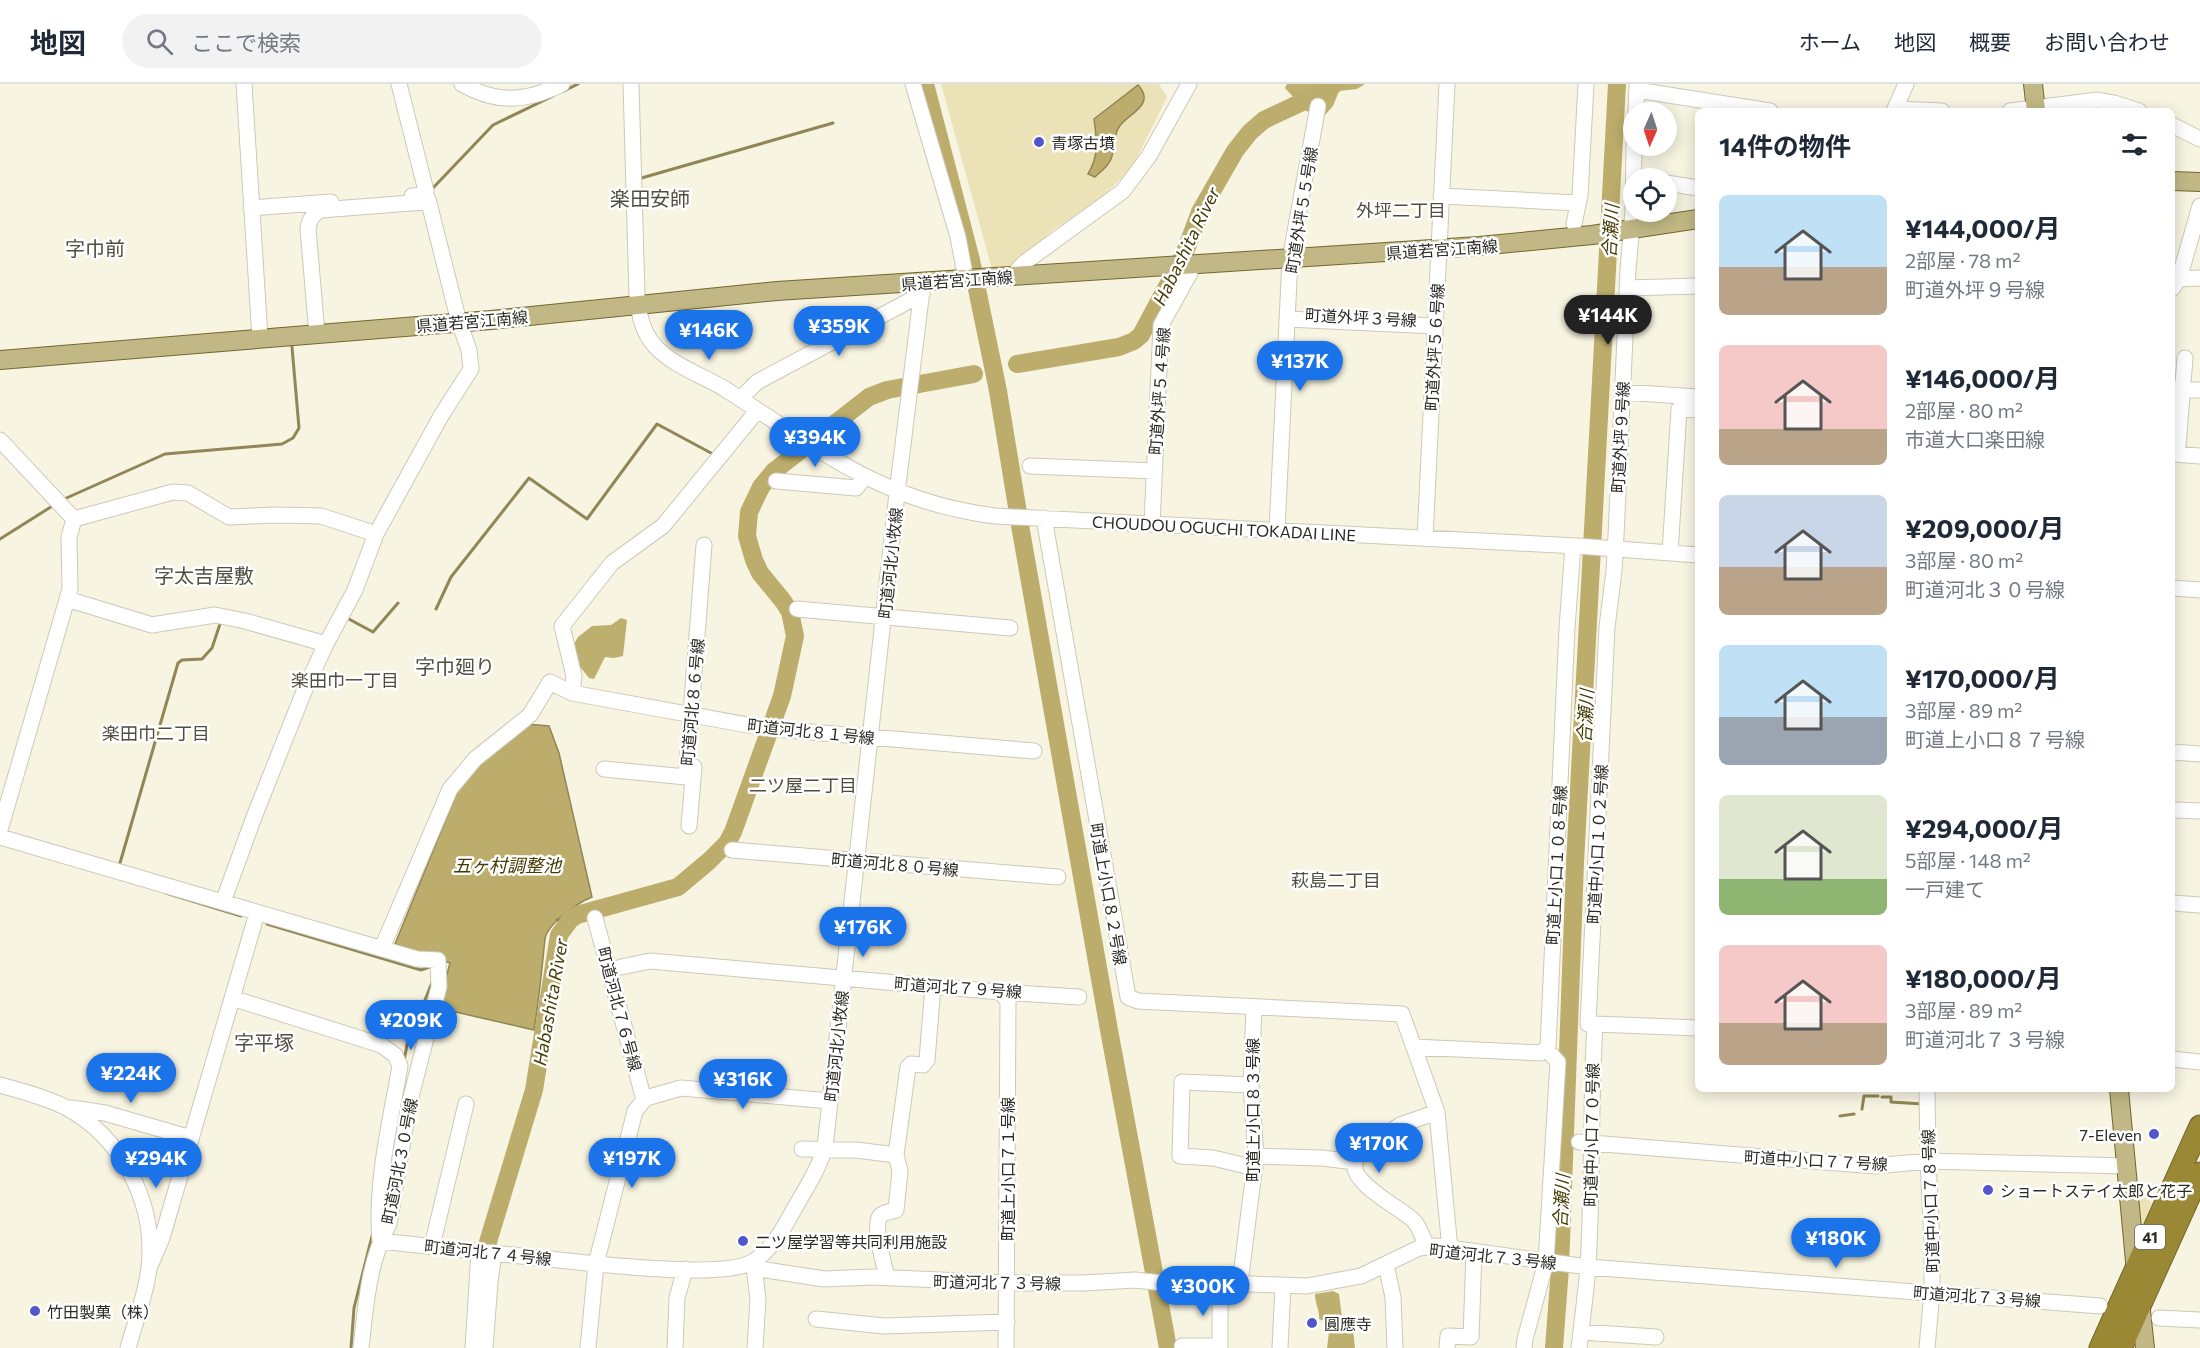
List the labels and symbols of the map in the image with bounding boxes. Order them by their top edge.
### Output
north arrow [1623,102,1677,156]
place label: 青塚古墳 [1051,133,1115,152]
marker: 青塚古墳 [1032,135,1046,149]
street label: 町道外坪５５号線 [1282,145,1320,275]
water label: Habashita River [1148,183,1224,309]
district label: 楽田安師 [610,186,690,210]
district label: 外坪二丁目 [1356,199,1446,221]
water label: 合瀬川 [1598,201,1623,259]
district label: 字巾前 [65,236,125,260]
street label: 県道若宮江南線 [1385,236,1499,262]
street label: 県道若宮江南線 [900,267,1014,293]
street label: 町道外坪５６号線 [1421,283,1447,411]
pin: ¥144K [1566,295,1650,346]
street label: 町道外坪３号線 [1305,305,1417,329]
pin: ¥359K [797,306,881,357]
street label: 県道若宮江南線 [415,307,529,335]
pin: ¥146K [667,310,751,361]
street label: 町道外坪５４号線 [1145,326,1173,456]
pin: ¥137K [1258,341,1342,392]
street label: 町道外坪９号線 [1608,381,1632,493]
pin: ¥394K [773,417,857,468]
street label: 町道河北小牧線 [875,506,905,620]
street label: CHOUDOU OGUCHI TOKADAI LINE [1092,512,1356,544]
district label: 字太吉屋敷 [154,563,254,587]
street label: 町道河北８６号線 [677,637,707,767]
district label: 字巾廻り [415,654,495,678]
district label: 楽田巾一丁目 [291,669,399,691]
water label: 合瀬川 [1573,686,1598,744]
street label: 町道河北８１号線 [746,715,876,747]
district label: 楽田巾二丁目 [102,722,210,744]
street label: 町道中小口１０２号線 [1583,764,1611,924]
district label: 二ツ屋二丁目 [749,774,857,796]
street label: 町道上小口１０８号線 [1542,785,1570,945]
street label: 町道上小口８２号線 [1087,821,1131,967]
street label: 町道河北８０号線 [830,849,960,879]
water label: 五ヶ村調整池 [453,854,563,876]
district label: 萩島二丁目 [1291,869,1381,891]
pin: ¥176K [821,907,905,958]
water label: Habashita River [528,936,572,1067]
street label: 町道河北７６号線 [594,945,646,1073]
street label: 町道河北７９号線 [893,973,1023,1001]
street label: 町道河北小牧線 [821,989,851,1103]
pin: ¥209K [369,1000,453,1051]
district label: 字平塚 [234,1030,294,1054]
street label: 町道上小口８３号線 [1243,1038,1262,1182]
pin: ¥224K [89,1053,173,1104]
pin: ¥316K [701,1059,785,1110]
street label: 町道中小口７０号線 [1580,1063,1602,1207]
street label: 町道河北３０号線 [377,1096,421,1226]
street label: 町道上小口７１号線 [998,1097,1017,1241]
pin: ¥170K [1337,1123,1421,1174]
place label: 7-Eleven [2079,1125,2142,1144]
marker: 7-Eleven [2147,1127,2161,1141]
street label: 町道中小口７８号線 [1918,1129,1942,1273]
pin: ¥294K [114,1138,198,1189]
pin: ¥197K [590,1138,674,1189]
street label: 町道中小口７７号線 [1744,1147,1888,1173]
water label: 合瀬川 [1549,1171,1574,1229]
place label: ショートステイ太郎と花子 [2000,1181,2192,1200]
marker: ショートステイ太郎と花子 [1981,1183,1995,1197]
pin: ¥180K [1794,1218,1878,1269]
road number: 41 [2135,1225,2165,1249]
place label: 二ツ屋学習等共同利用施設 [755,1232,947,1251]
marker: 二ツ屋学習等共同利用施設 [736,1234,750,1248]
street label: 町道河北７４号線 [423,1236,553,1268]
street label: 町道河北７３号線 [1428,1240,1558,1272]
pin: ¥300K [1161,1266,1245,1317]
street label: 町道河北７３号線 [933,1271,1061,1293]
street label: 町道河北７３号線 [1912,1282,2042,1310]
place label: 竹田製菓（株） [47,1302,159,1321]
marker: 竹田製菓（株） [28,1304,42,1318]
place label: 圓應寺 [1324,1314,1372,1333]
marker: 圓應寺 [1305,1316,1319,1330]

